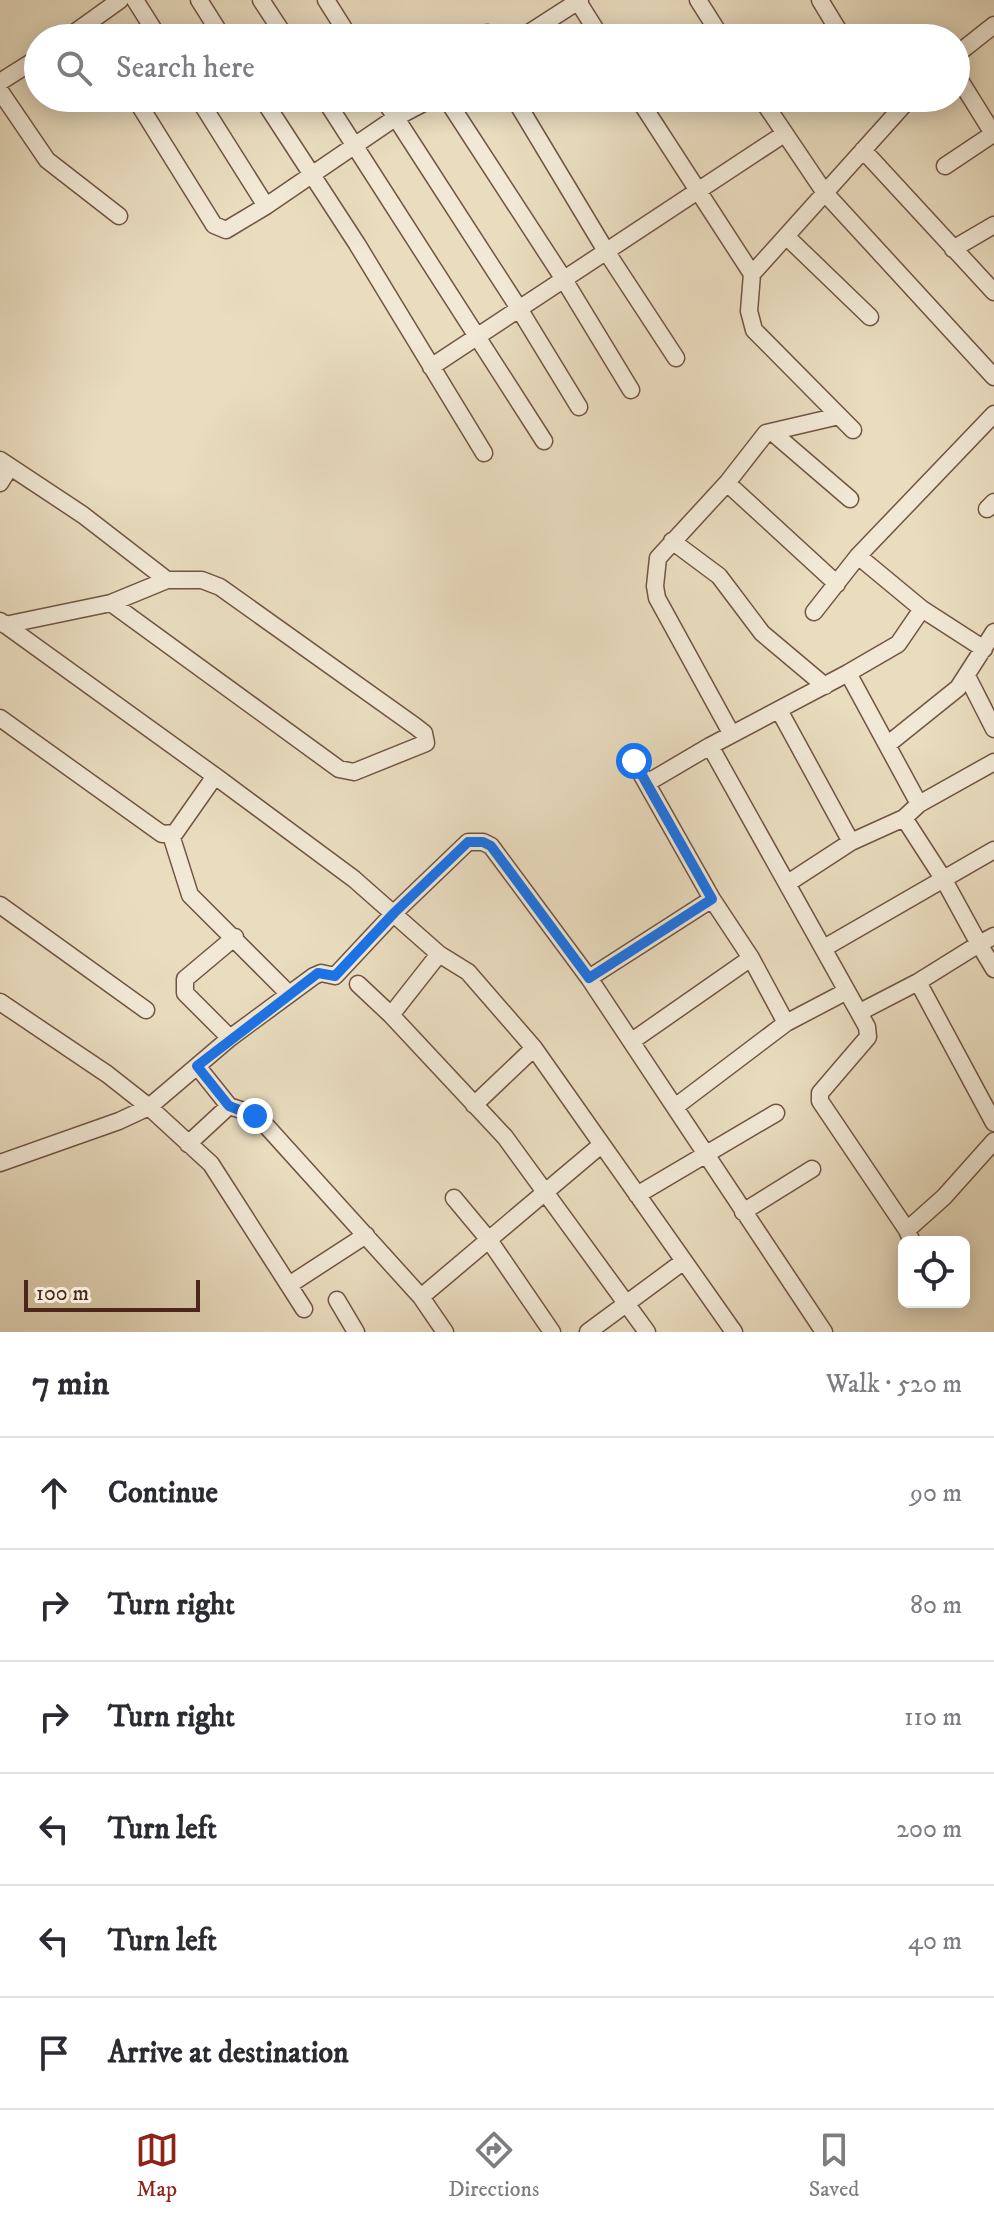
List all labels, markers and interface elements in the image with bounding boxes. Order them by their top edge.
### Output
search box [24,24,970,112]
icon: search [52,46,96,90]
text: Search here [116,50,255,87]
route start [616,743,652,779]
route end [237,1098,273,1134]
map controls [898,1236,970,1308]
button: locate [898,1236,970,1308]
scale bar [24,1276,200,1312]
text: 100 m [36,1280,89,1307]
text: 7 min [32,1363,109,1405]
text: Walk · 520 m [826,1368,962,1401]
icon: ahead [32,1471,76,1515]
text: Continue [108,1475,218,1512]
text: 90 m [910,1477,962,1510]
icon: right [32,1583,76,1627]
text: Turn right [108,1587,235,1624]
text: 80 m [910,1589,962,1622]
icon: right [32,1695,76,1739]
text: Turn right [108,1699,235,1736]
text: 110 m [904,1701,962,1734]
icon: left [32,1807,76,1851]
text: Turn left [108,1811,217,1848]
text: 200 m [896,1813,962,1846]
icon: left [32,1919,76,1963]
text: Turn left [108,1923,217,1960]
text: 40 m [908,1925,962,1958]
icon: arrive [32,2031,76,2075]
text: Arrive at destination [108,2035,349,2072]
tab: Map [135,2128,179,2203]
tab: Directions [448,2128,539,2203]
tab: Saved [809,2128,859,2203]

